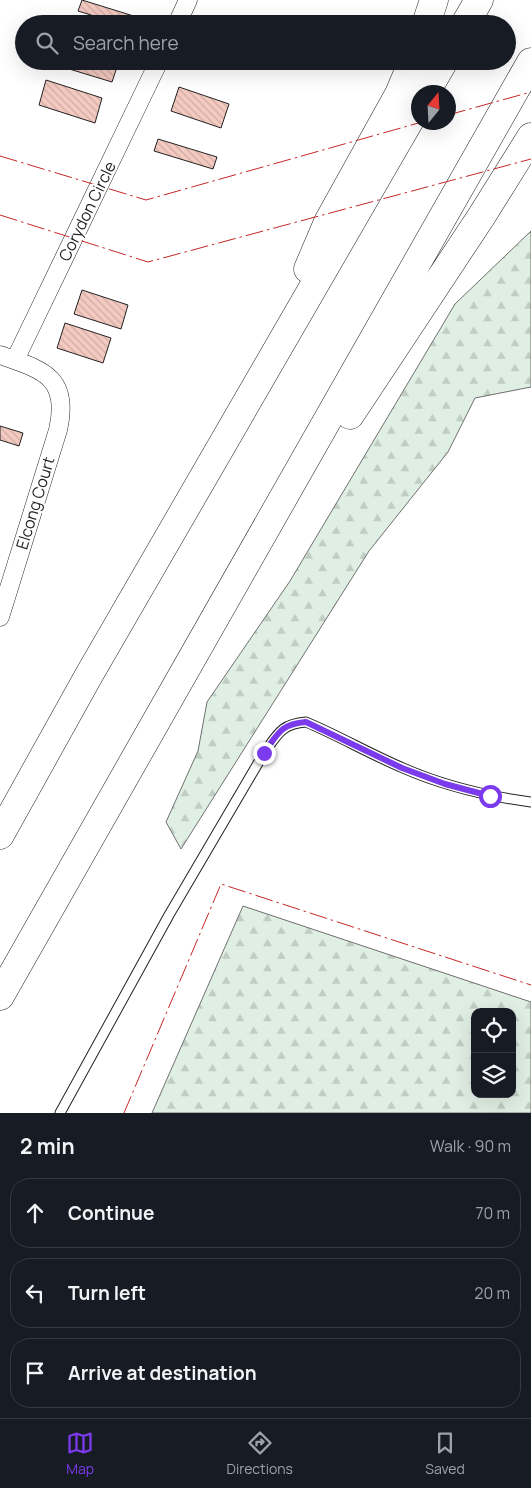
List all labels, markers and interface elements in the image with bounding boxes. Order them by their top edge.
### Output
search box [15,15,516,70]
icon: search [33,29,61,57]
text: Search here [73,30,179,56]
north arrow [411,85,456,130]
street label: Corydon Circle [53,157,121,265]
street label: Elcong Court [10,454,60,552]
route end [253,742,276,765]
route start [479,785,502,808]
map controls [471,1008,516,1098]
button: locate [471,1008,516,1053]
button: layers [471,1053,516,1098]
text: 2 min [20,1132,75,1160]
text: Walk · 90 m [430,1135,511,1157]
icon: ahead [21,1199,49,1227]
text: Continue [68,1200,154,1226]
text: 70 m [475,1202,510,1224]
icon: left [21,1279,49,1307]
text: Turn left [68,1280,146,1306]
text: 20 m [474,1282,510,1304]
icon: arrive [21,1359,49,1387]
text: Arrive at destination [68,1360,257,1386]
tab: Map [66,1429,94,1478]
tab: Directions [227,1429,293,1478]
tab: Saved [425,1429,465,1478]

